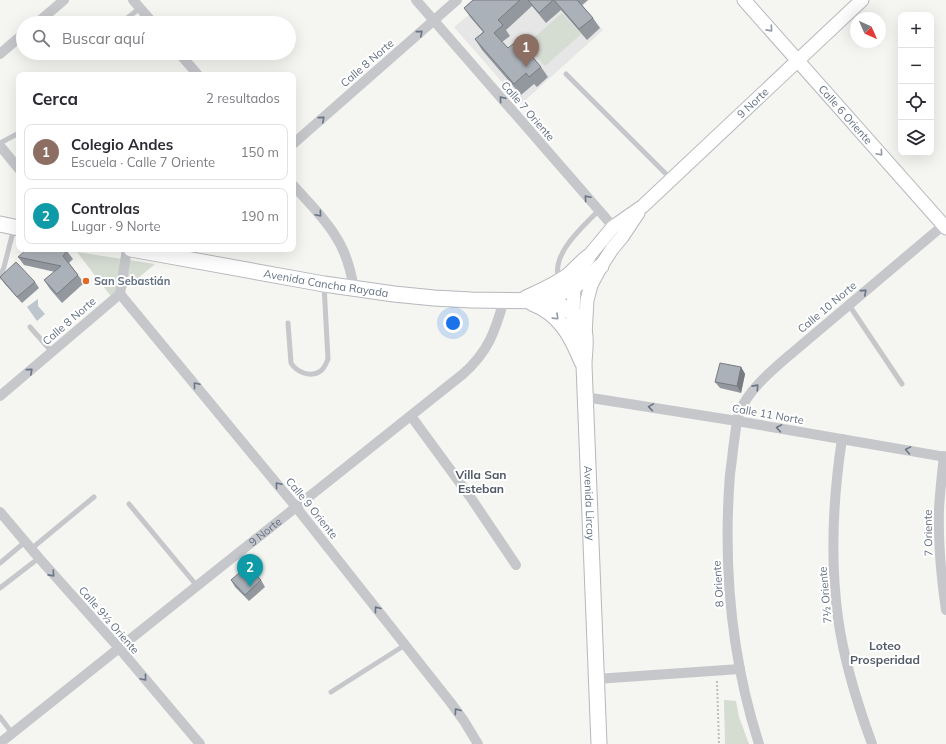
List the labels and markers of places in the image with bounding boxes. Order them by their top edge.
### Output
pin: 1 [513,34,539,67]
place label: San Sebastián [94,274,170,288]
marker: San Sebastián [81,276,91,286]
pin: 2 [237,554,263,587]

